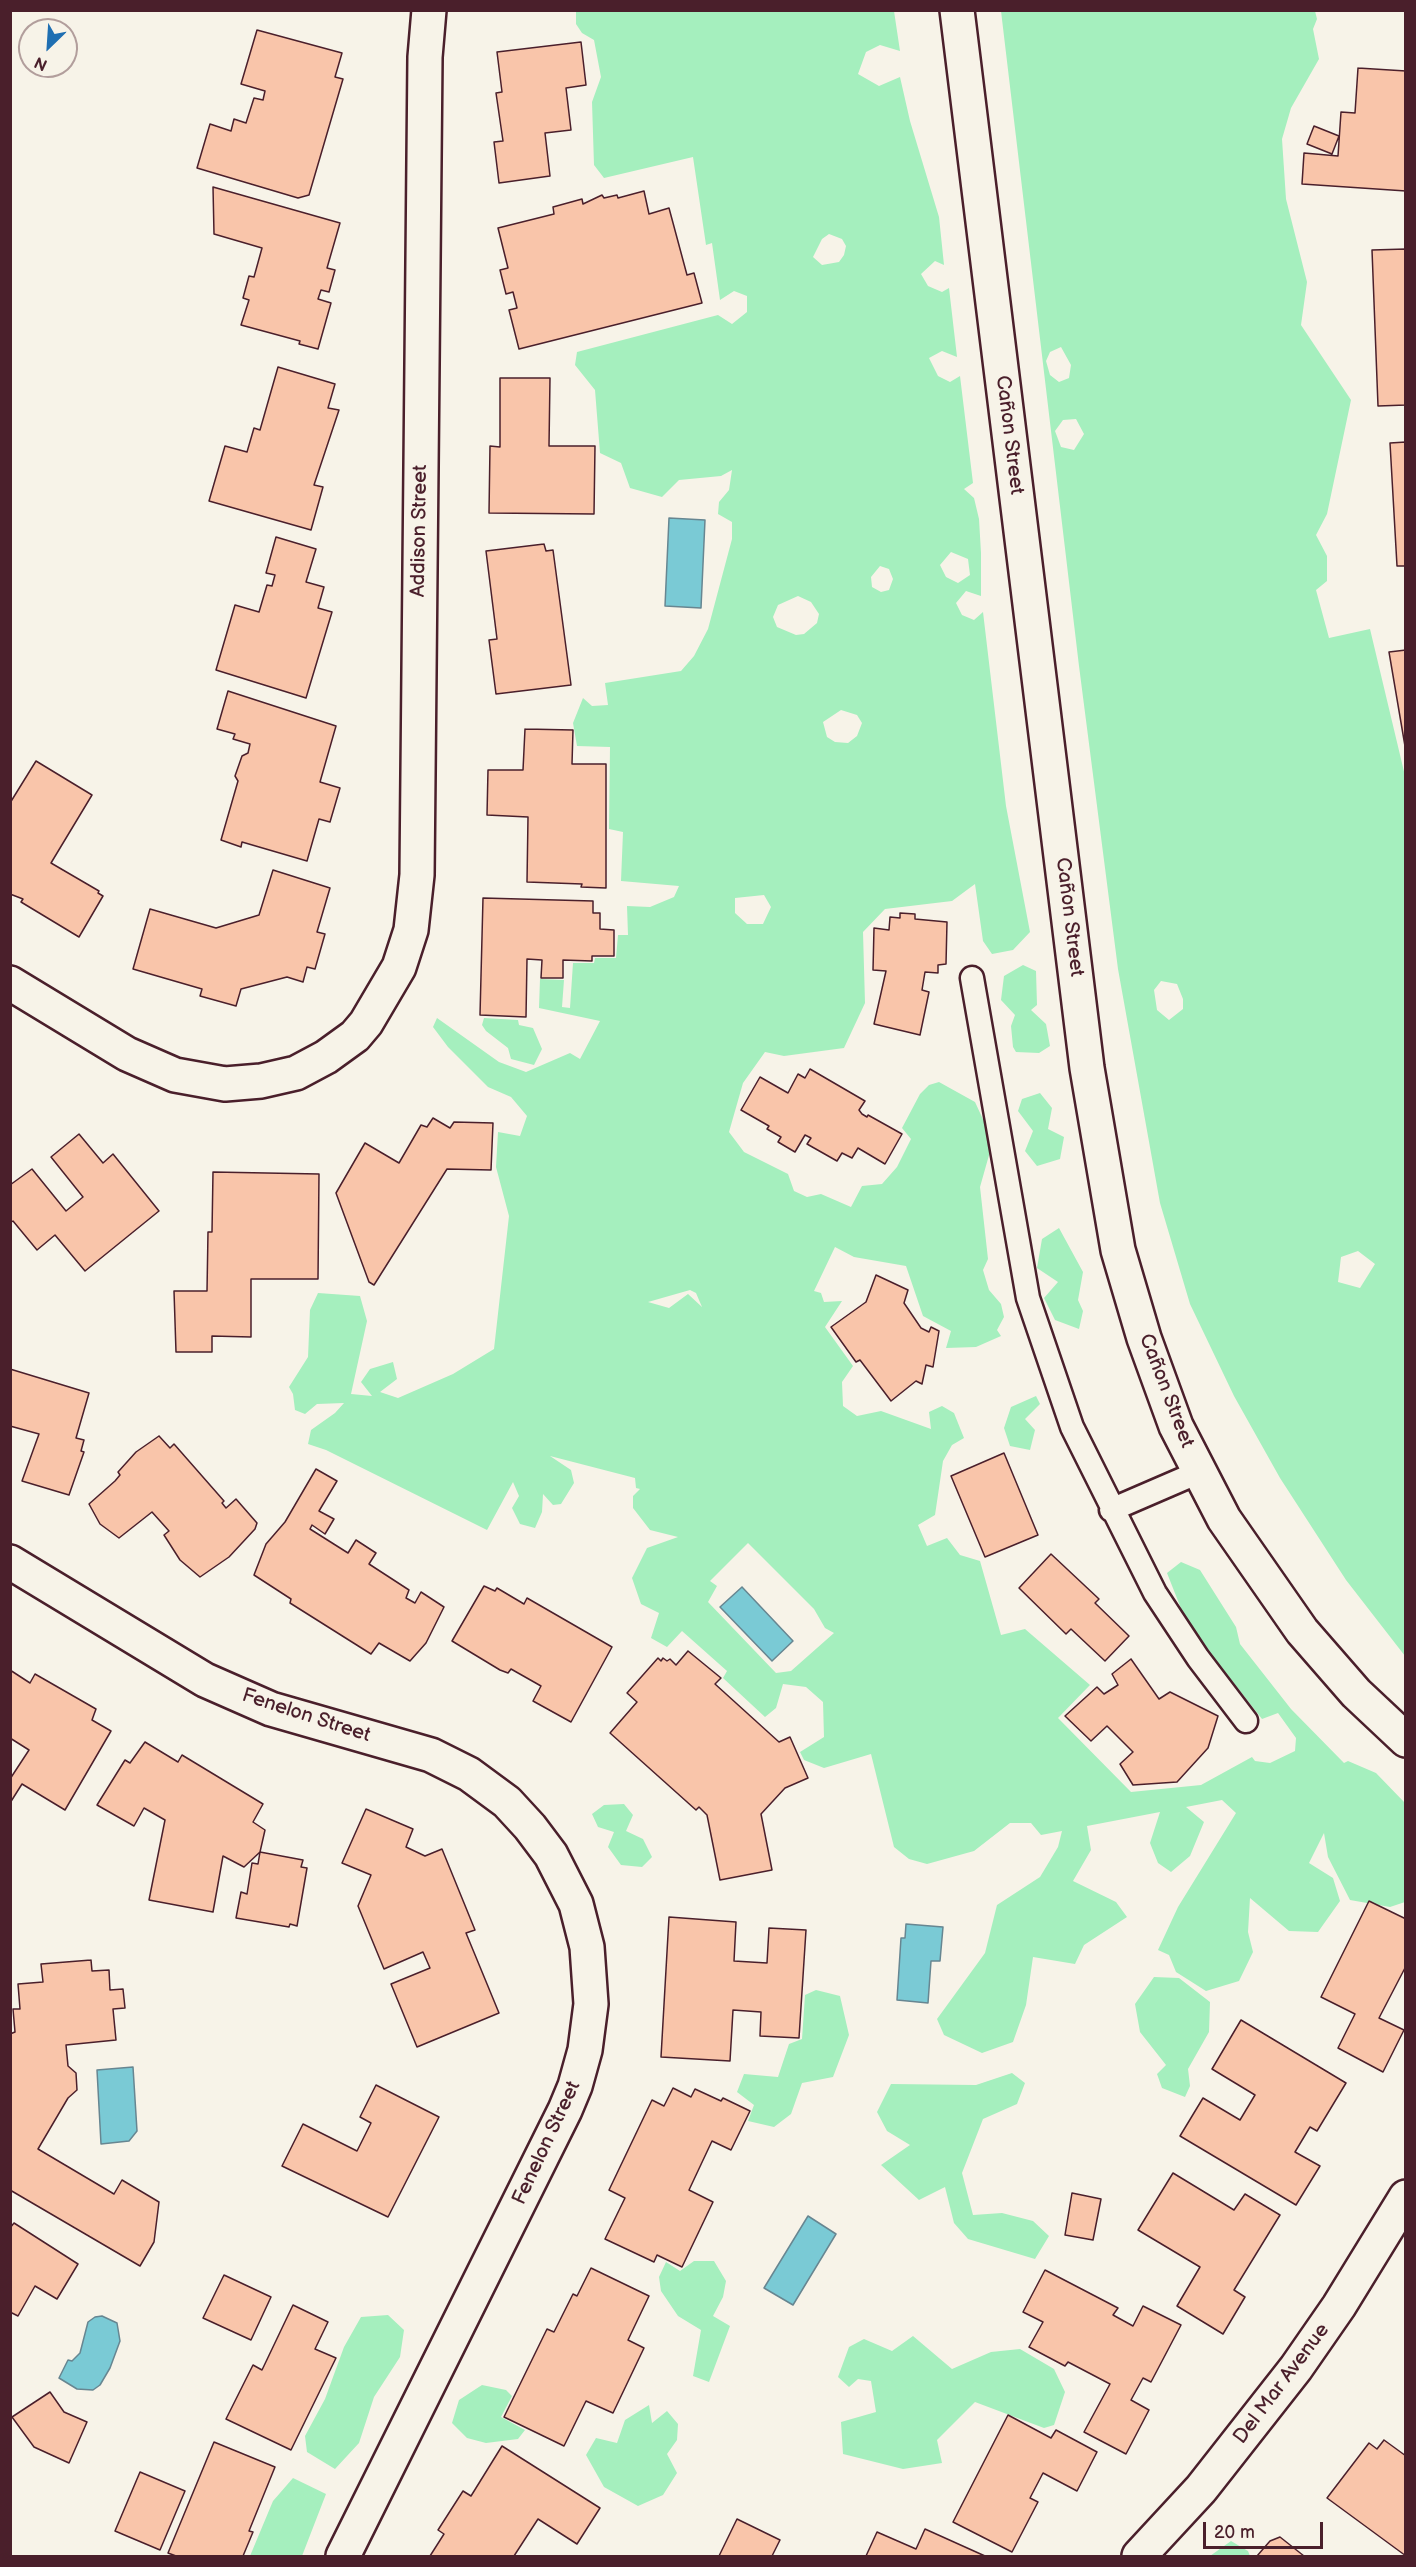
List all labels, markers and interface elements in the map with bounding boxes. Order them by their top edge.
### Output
north arrow [18,18,78,78]
text: N [32,52,50,74]
street label: Cañon Street [990,374,1028,496]
street label: Addison Street [407,465,433,597]
street label: Cañon Street [1050,856,1088,978]
street label: Cañon Street [1133,1331,1199,1451]
street label: Fenelon Street [239,1684,373,1748]
street label: Fenelon Street [508,2077,586,2209]
street label: Del Mar Avenue [1229,2319,1335,2449]
scale bar [1206,2510,1326,2548]
text: 20 m [1214,2522,1255,2543]

